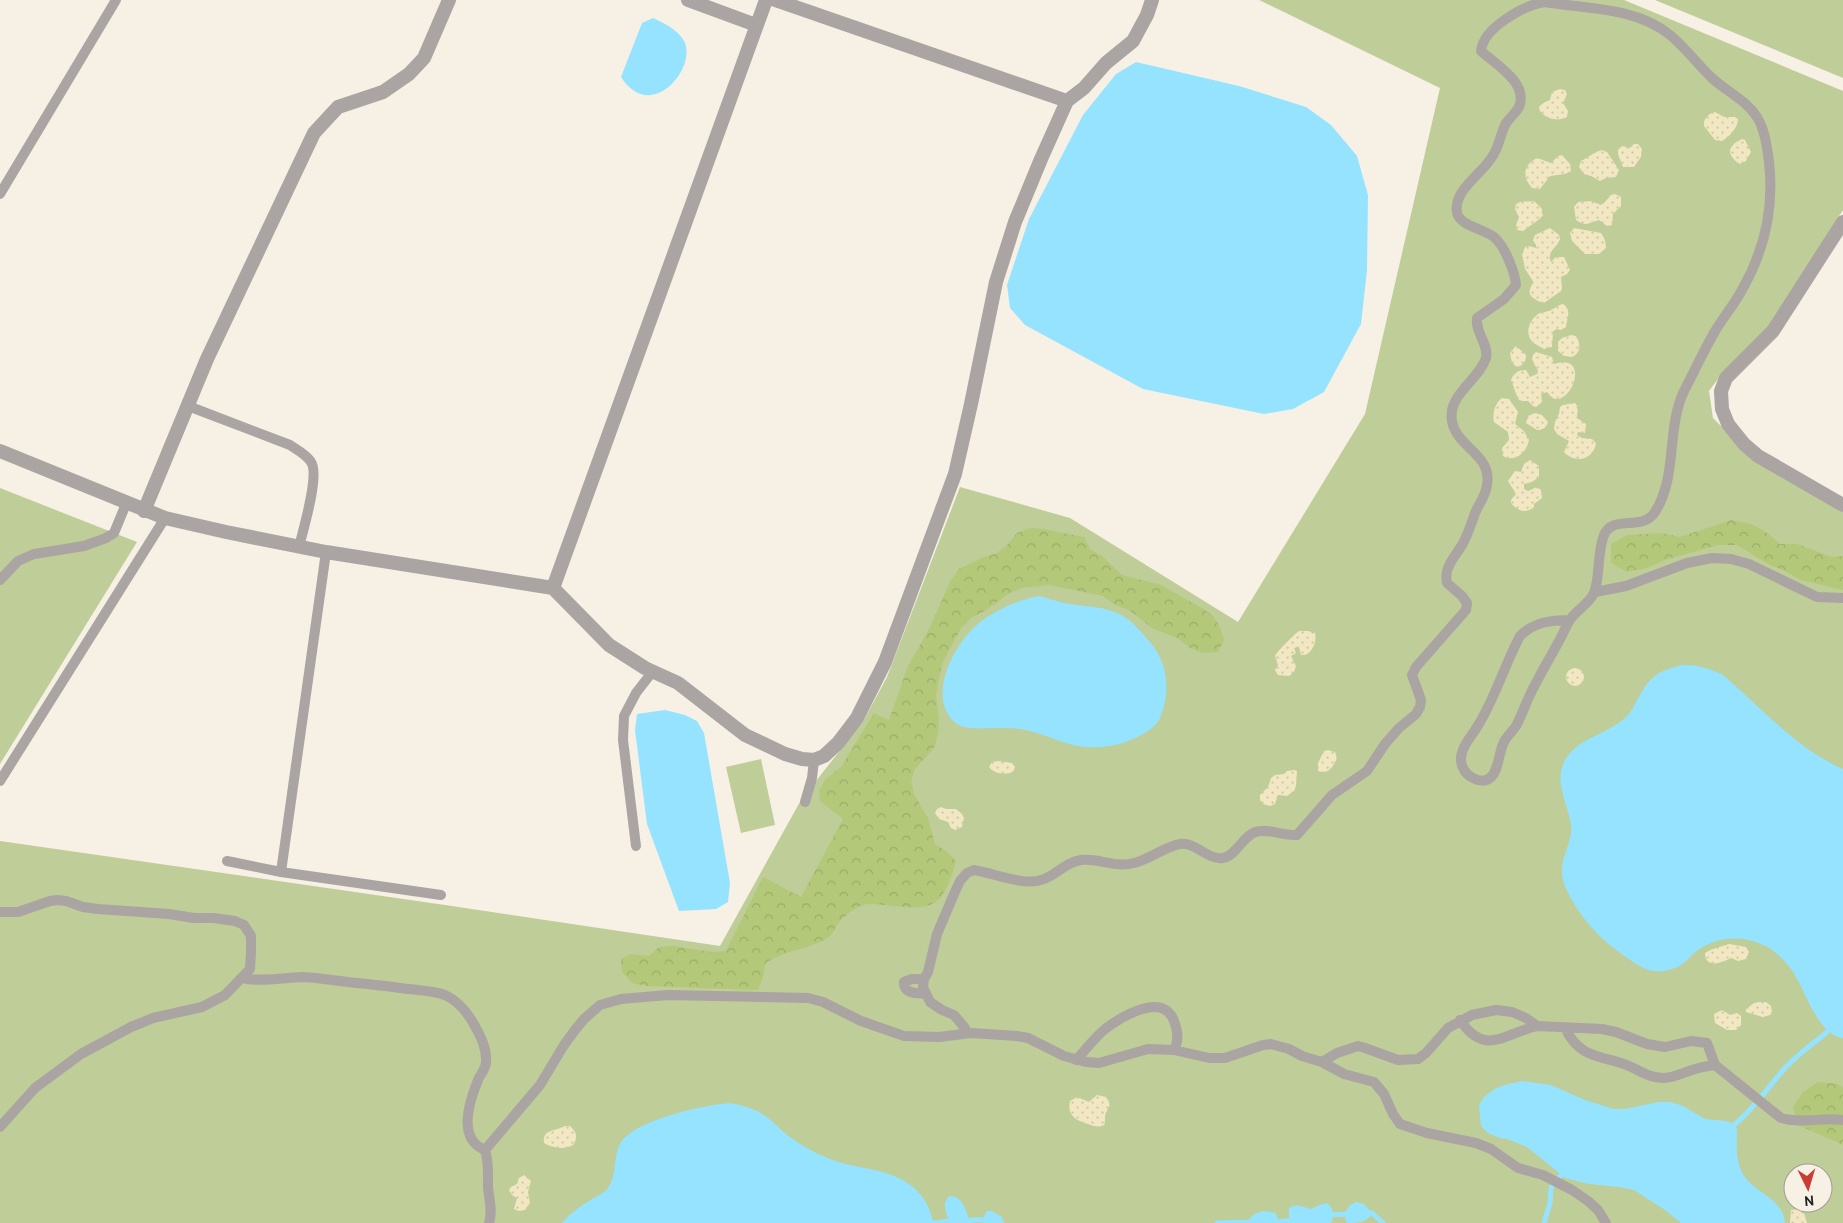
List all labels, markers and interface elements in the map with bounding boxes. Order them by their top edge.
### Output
north arrow [1783,1163,1833,1213]
text: N [1803,1191,1815,1208]

